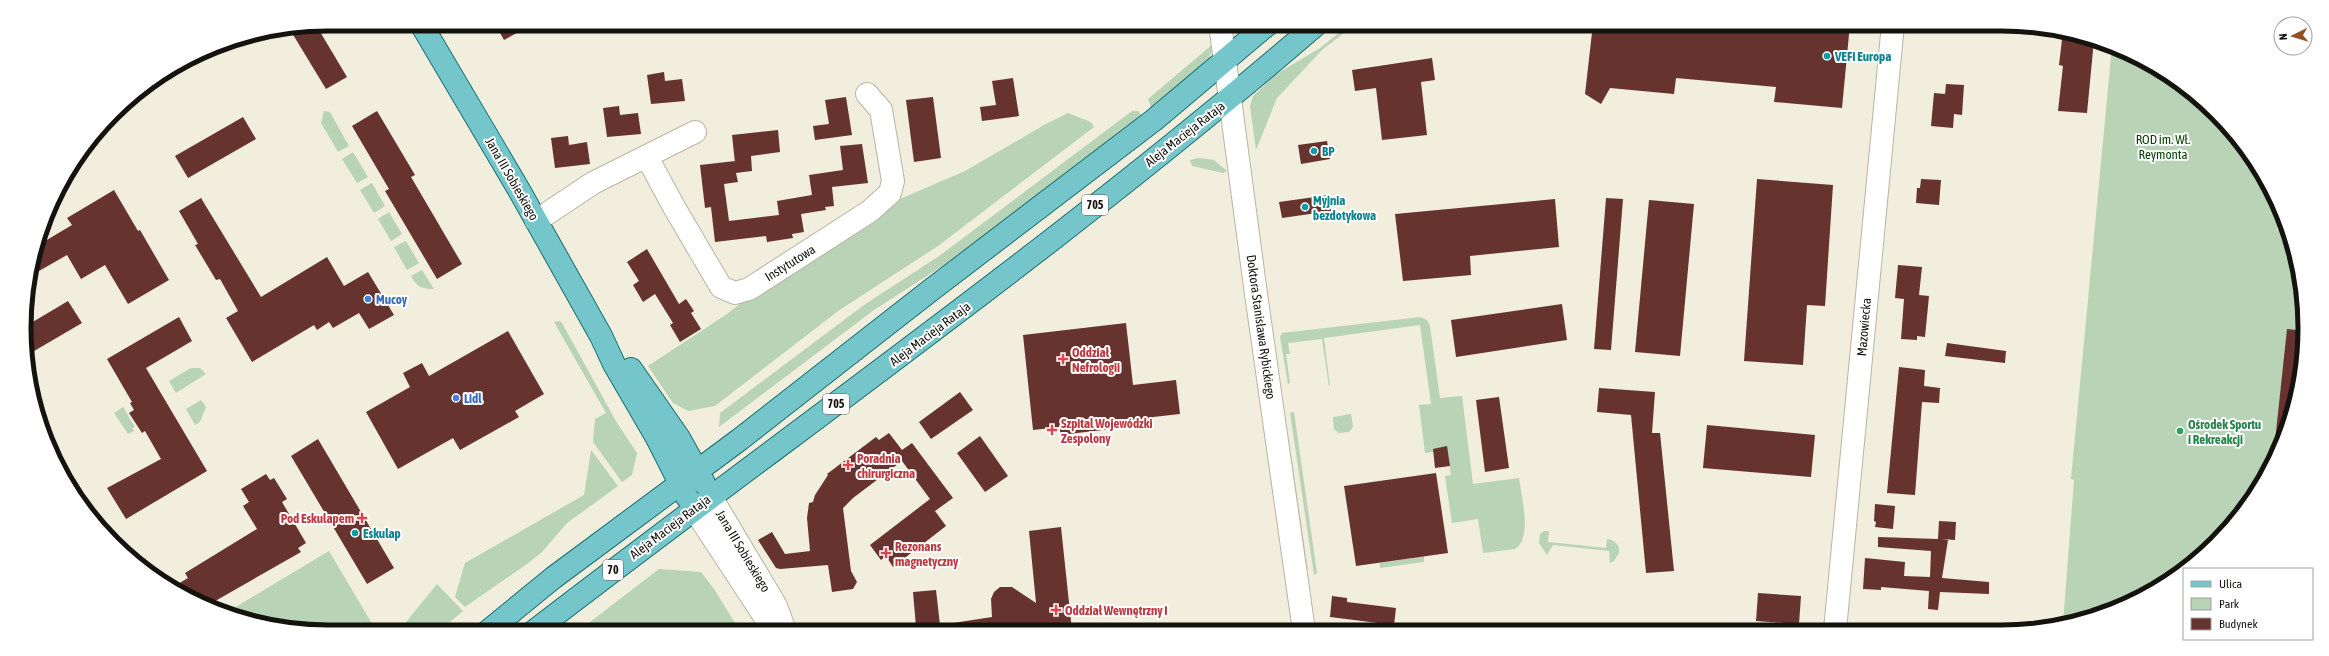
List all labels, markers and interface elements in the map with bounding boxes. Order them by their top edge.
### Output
north arrow [2273,16,2313,56]
text: N [2277,33,2289,41]
place label: VEFI Europa [1834,49,1891,64]
marker: VEFI Europa [1822,51,1832,61]
street label: Aleja Macieja Rataja [1142,98,1228,170]
park label: ROD im. Wł. Reymonta [2136,132,2190,162]
street label: Jana III Sobieskiego [482,135,542,223]
place label: BP [1322,144,1335,159]
marker: BP [1309,146,1319,156]
place label: Myjnia bezdotykowa [1313,193,1376,223]
road number: 705 [1082,195,1108,215]
marker: Myjnia bezdotykowa [1300,202,1310,212]
street label: Instytutowa [762,242,818,284]
street label: Doktora Stanisława Rybickiego [1243,254,1279,400]
place label: Mucoy [376,292,408,307]
marker: Mucoy [363,294,373,304]
street label: Mazowiecka [1854,297,1874,357]
street label: Aleja Macieja Rataja [887,299,973,369]
place label: Oddział Nefrologii [1072,345,1120,375]
marker: Oddział Nefrologii [1057,353,1069,365]
place label: Lidl [464,391,482,406]
marker: Lidl [451,393,461,403]
road number: 705 [823,394,849,414]
place label: Szpital Wojewódzki Zespolony [1061,416,1152,446]
place label: Ośrodek Sportu i Rekreakcji [2188,417,2261,447]
marker: Szpital Wojewódzki Zespolony [1046,424,1058,436]
marker: Ośrodek Sportu i Rekreakcji [2175,426,2185,436]
place label: Poradnia chirurgiczna [857,451,915,481]
marker: Poradnia chirurgiczna [842,459,854,471]
street label: Aleja Macieja Rataja [627,492,713,562]
street label: Jana III Sobieskiego [713,507,773,595]
place label: Pod Eskulapem [281,511,354,526]
marker: Pod Eskulapem [357,513,367,523]
place label: Eskulap [363,526,401,541]
marker: Eskulap [350,528,360,538]
place label: Rezonans magnetyczny [895,539,959,569]
marker: Rezonans magnetyczny [880,547,892,559]
road number: 70 [603,560,623,580]
legend [2183,568,2313,640]
text: Ulica [2219,577,2242,591]
text: Park [2219,597,2240,611]
place label: Oddział Wewnętrzny I [1065,603,1168,618]
marker: Oddział Wewnętrzny I [1050,604,1062,616]
text: Budynek [2219,617,2258,631]

